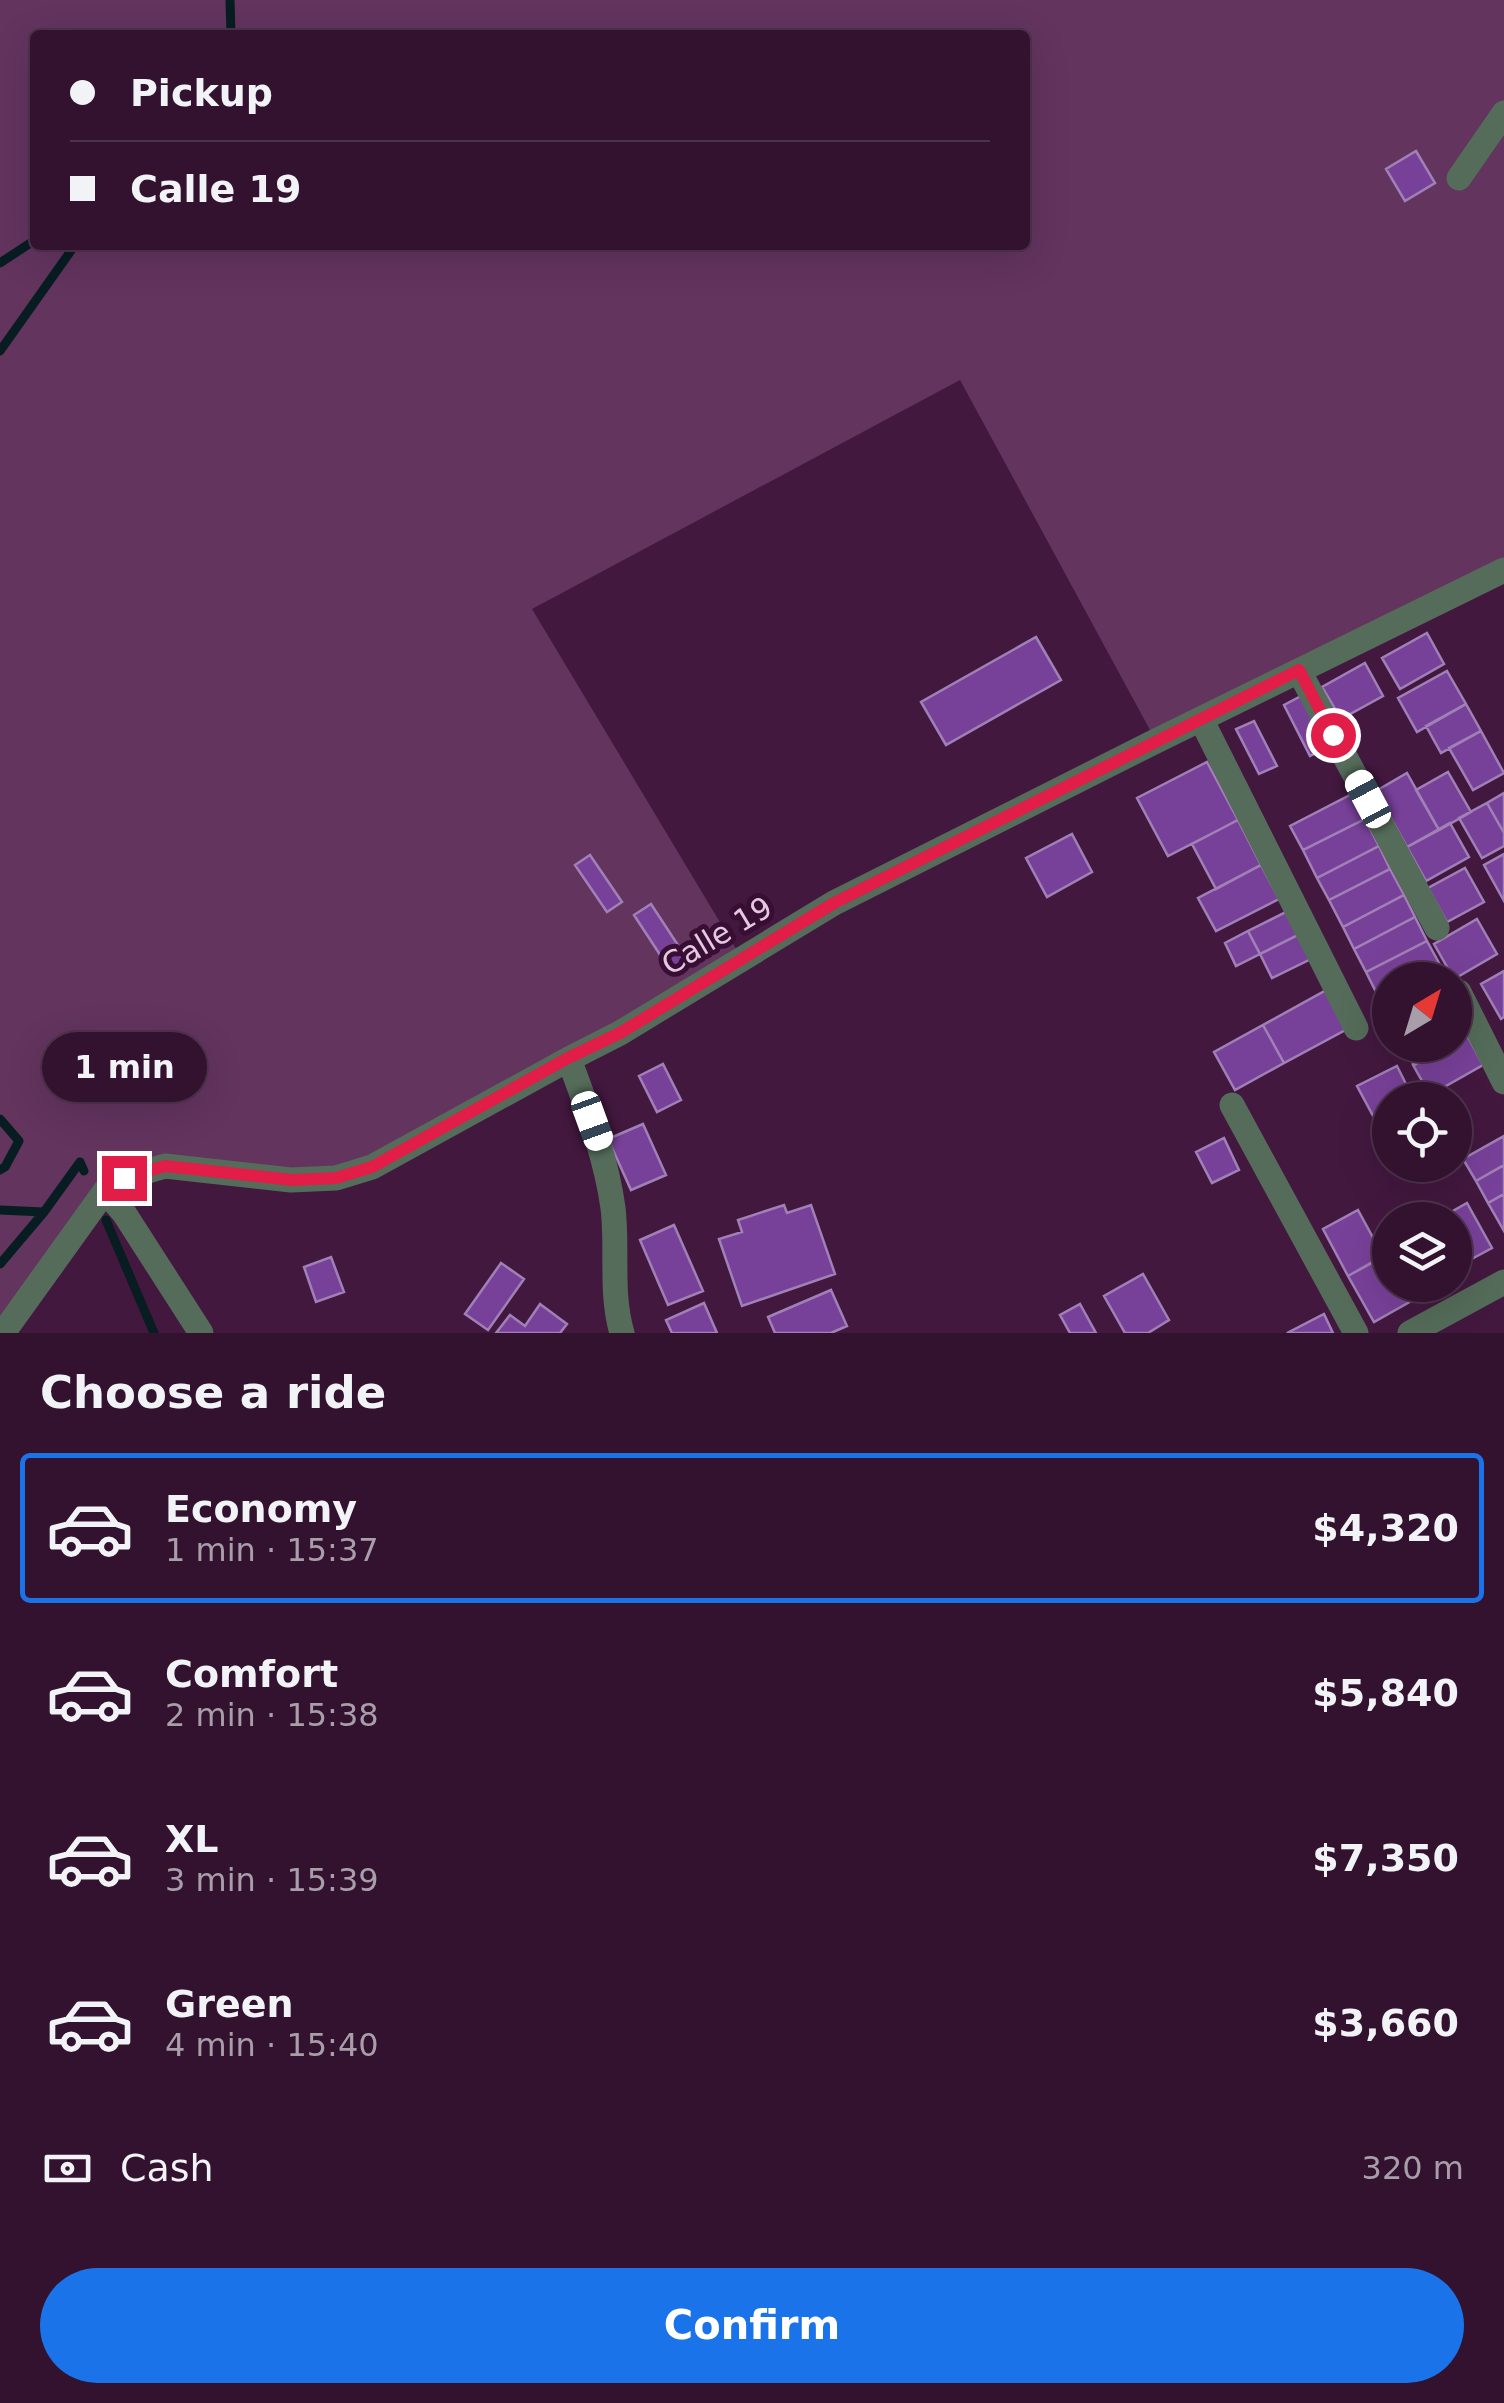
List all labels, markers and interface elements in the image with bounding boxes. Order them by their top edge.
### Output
text: Pickup [130,71,273,115]
text: Calle 19 [130,167,301,211]
route start [1311,713,1356,758]
car [1341,765,1395,833]
street label: Calle 19 [655,889,778,982]
north arrow [1372,962,1472,1062]
map controls [1372,962,1472,1302]
callout: 1 min [42,1033,206,1103]
text: 1 min [74,1048,175,1086]
button: locate [1372,1082,1472,1182]
car [568,1088,616,1154]
route end [102,1156,147,1201]
button: layers [1372,1202,1472,1302]
text: Choose a ride [40,1366,386,1419]
icon: car [45,1483,135,1573]
text: Economy [165,1487,357,1531]
text: $4,320 [1312,1506,1459,1550]
text: 1 min · 15:37 [165,1531,379,1569]
icon: car [45,1648,135,1738]
text: Comfort [165,1652,338,1696]
text: $5,840 [1312,1671,1459,1715]
text: 2 min · 15:38 [165,1696,379,1734]
icon: car [45,1813,135,1903]
text: XL [165,1817,219,1861]
text: $7,350 [1312,1836,1459,1880]
text: 3 min · 15:39 [165,1861,379,1899]
icon: car [45,1978,135,2068]
text: Green [165,1982,294,2026]
text: $3,660 [1312,2001,1459,2045]
text: 4 min · 15:40 [165,2026,379,2064]
icon: cash [40,2141,95,2196]
text: Cash [120,2146,214,2190]
text: 320 m [1362,2149,1464,2187]
button: Confirm [40,2268,1464,2383]

